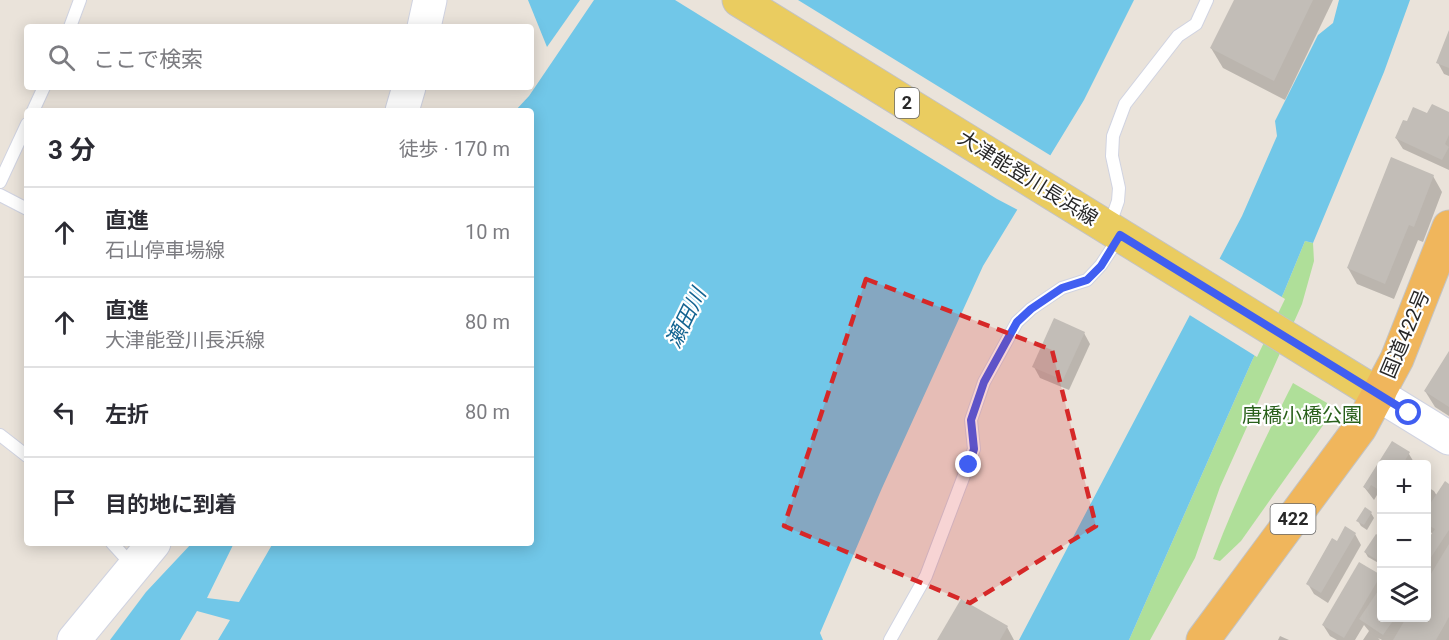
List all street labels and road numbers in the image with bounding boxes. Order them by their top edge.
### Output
road number: 2 [895,88,919,118]
street label: 大津能登川長浜線 [954,125,1102,231]
street label: 国道422号 [1376,286,1434,382]
road number: 422 [1270,504,1316,534]

